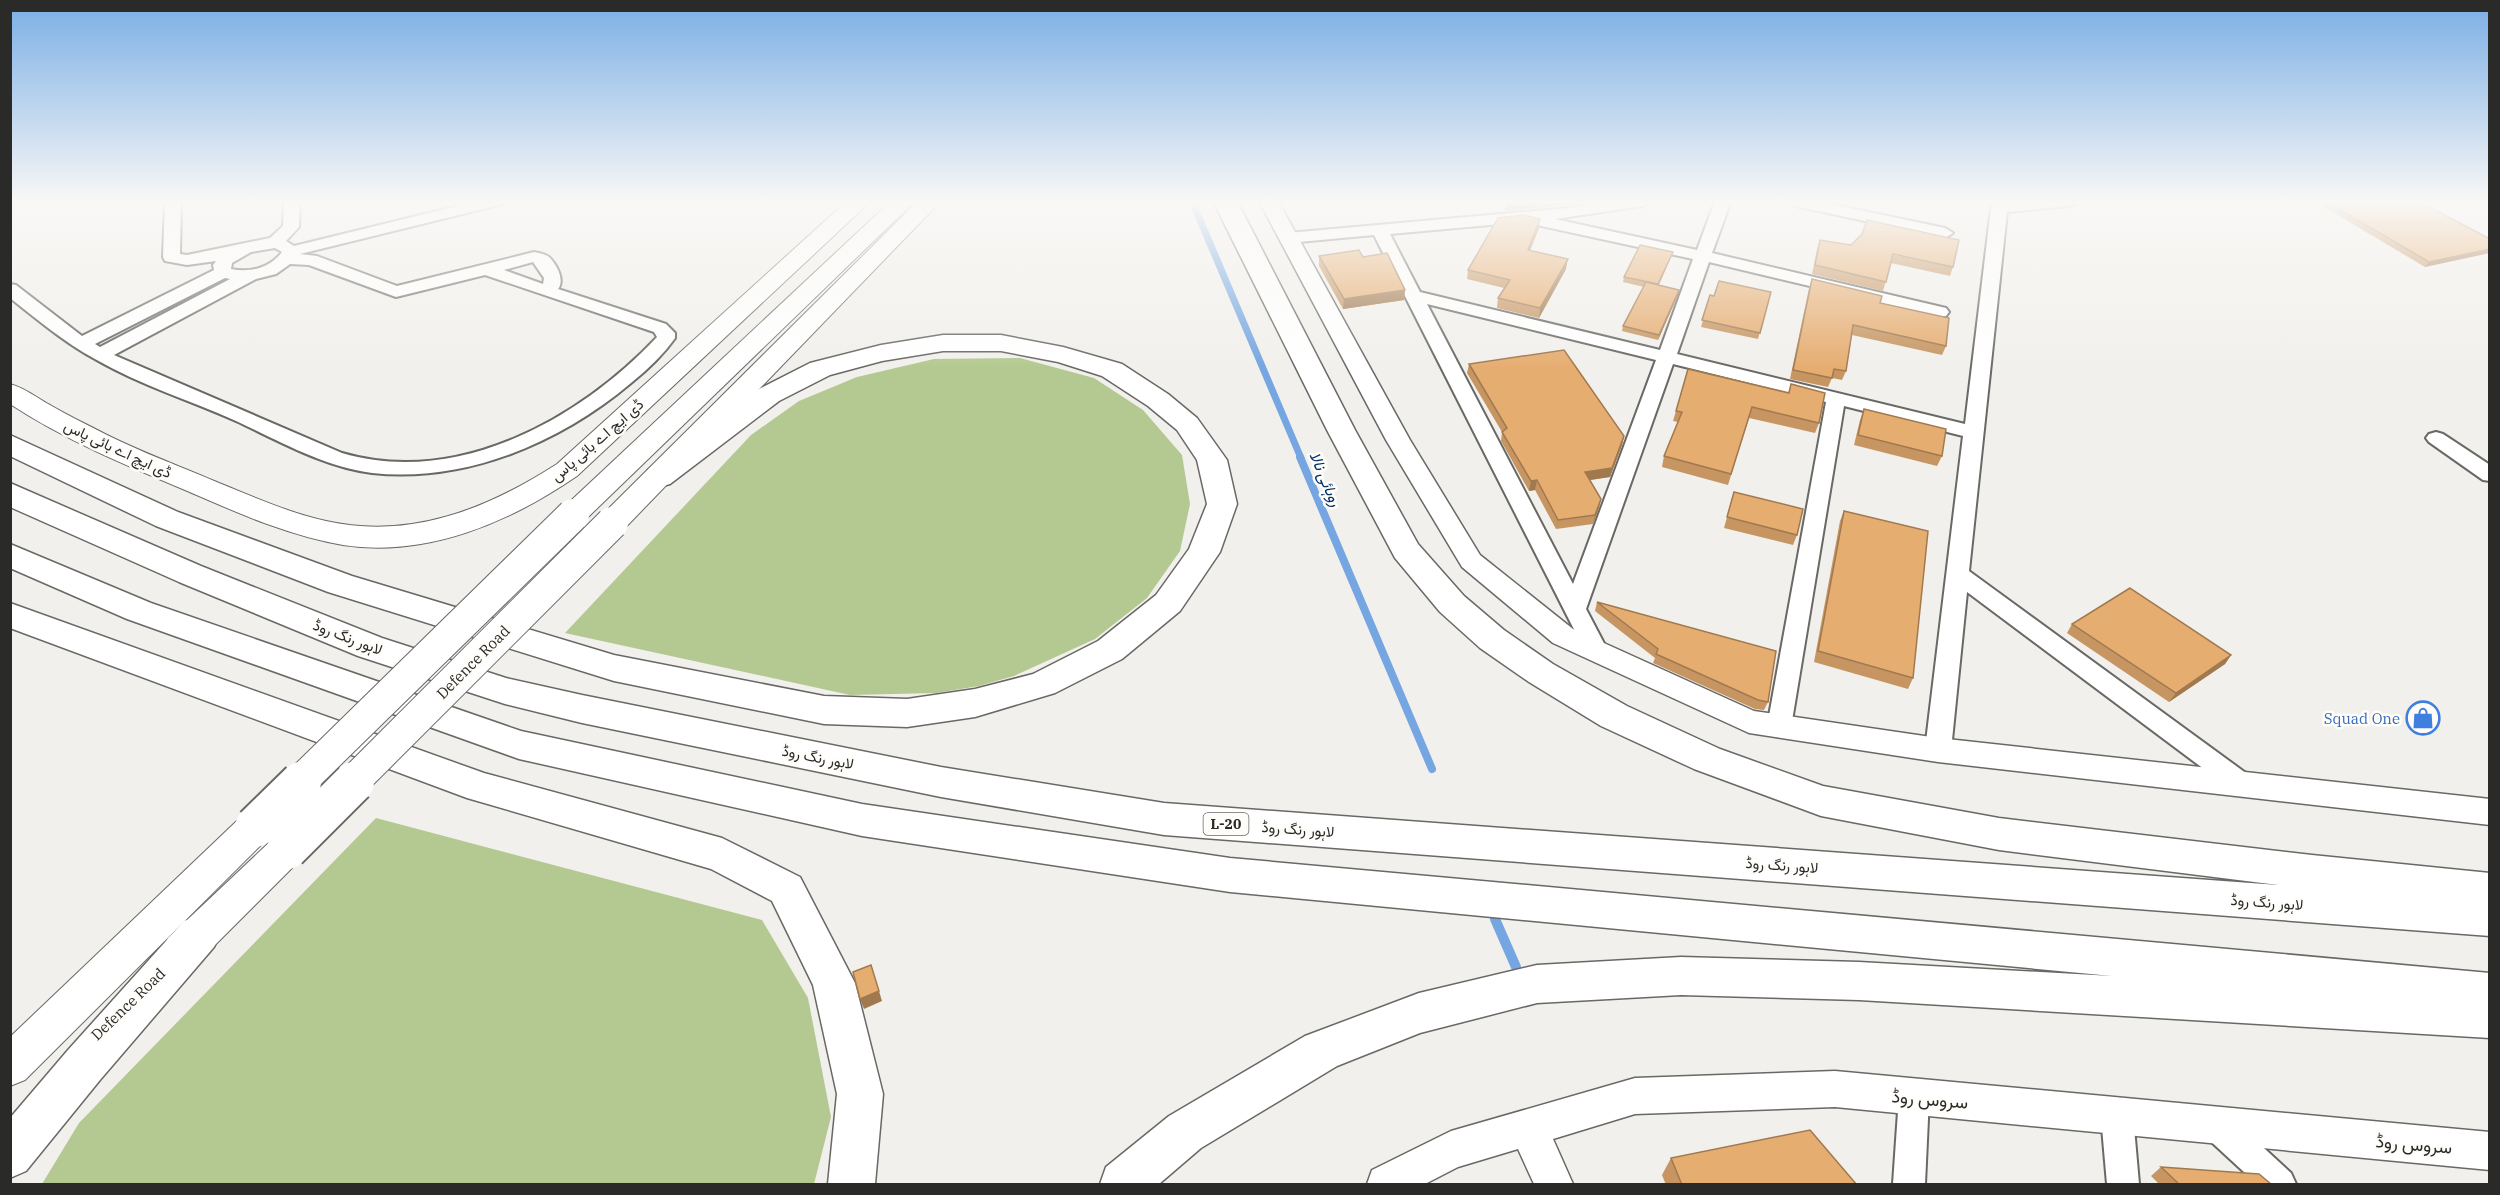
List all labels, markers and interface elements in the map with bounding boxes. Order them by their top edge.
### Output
street label: ڈی ایچ اے بائی پاس [547,395,649,487]
street label: ڈی ایچ اے بائی پاس [60,416,175,484]
water label: روہائی نالا [1305,449,1347,510]
street label: لاہور رنگ روڈ [310,615,385,660]
street label: Defence Road [432,621,514,703]
shop icon: Squad One [2405,700,2441,736]
place label: Squad One [2324,709,2400,728]
street label: لاہور رنگ روڈ [780,741,856,774]
road number: L-20 [1204,813,1248,835]
street label: لاہور رنگ روڈ [1261,817,1335,842]
street label: لاہور رنگ روڈ [1745,853,1819,878]
street label: لاہور رنگ روڈ [2230,890,2304,915]
street label: Defence Road [87,964,169,1044]
street label: سروس روڈ [1891,1084,1969,1114]
street label: سروس روڈ [2375,1129,2453,1159]

